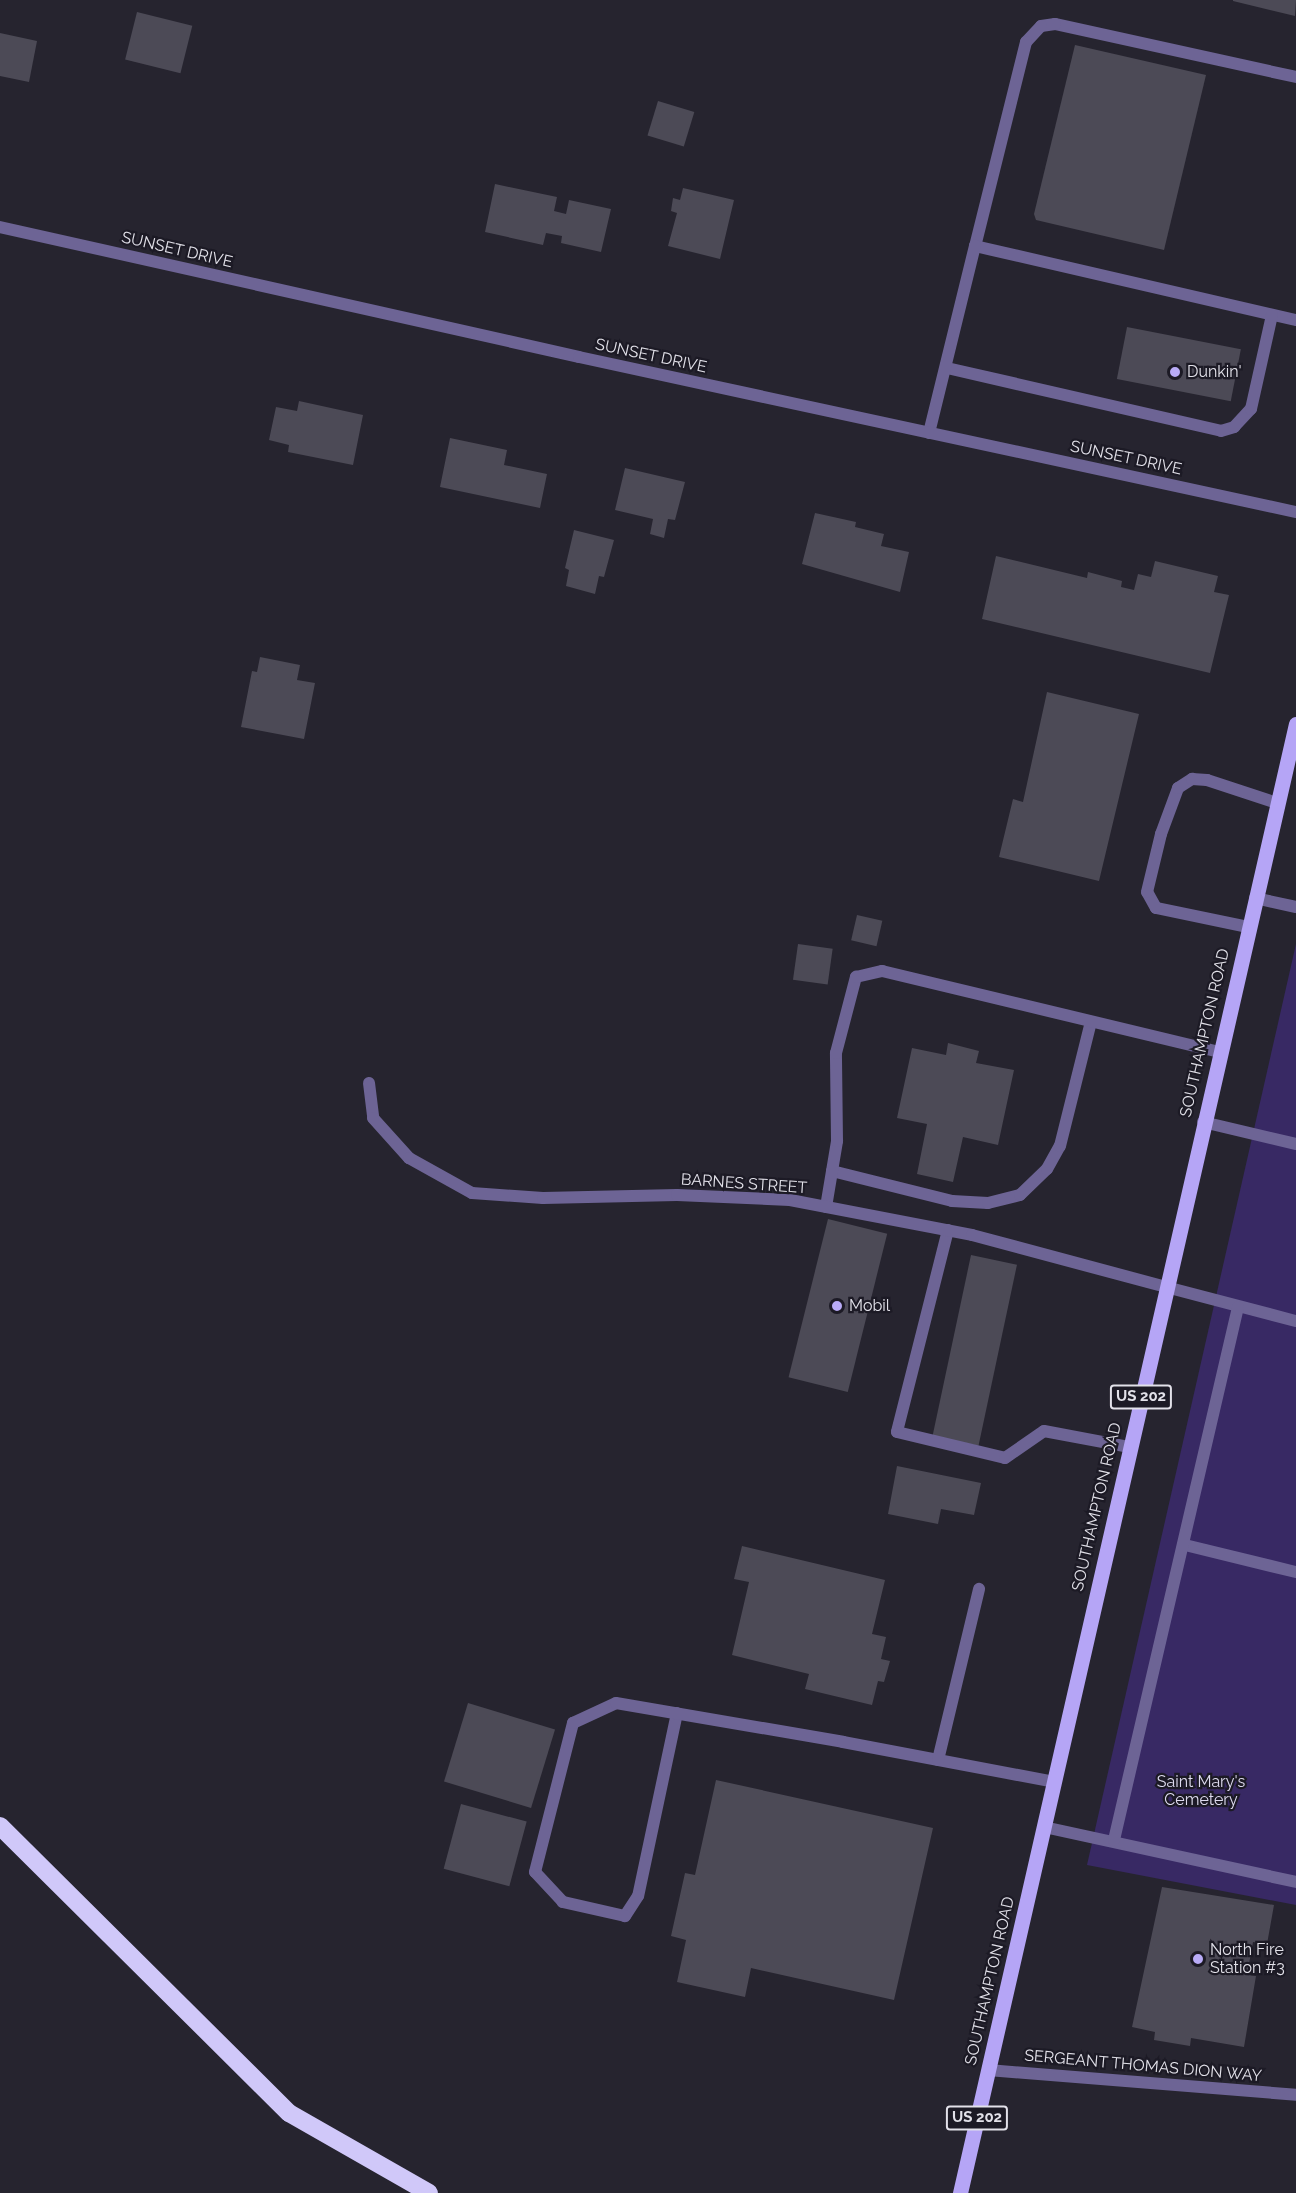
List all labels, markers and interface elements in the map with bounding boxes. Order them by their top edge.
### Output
street label: SUNSET DRIVE [119,228,235,272]
street label: SUNSET DRIVE [593,335,709,377]
place label: Dunkin' [1187,362,1242,382]
marker: Dunkin' [1168,365,1182,379]
street label: SUNSET DRIVE [1068,437,1184,479]
street label: SOUTHAMPTON ROAD [1176,947,1234,1119]
street label: BARNES STREET [680,1170,808,1198]
place label: Mobil [849,1296,890,1316]
marker: Mobil [830,1299,844,1313]
road number: US 202 [1110,1385,1172,1409]
street label: SOUTHAMPTON ROAD [1068,1421,1126,1593]
park label: Saint Mary's Cemetery [1157,1772,1245,1810]
street label: SOUTHAMPTON ROAD [961,1895,1019,2067]
place label: North Fire Station #3 [1210,1940,1285,1978]
marker: North Fire Station #3 [1191,1952,1205,1966]
street label: SERGEANT THOMAS DION WAY [1023,2046,1263,2086]
road number: US 202 [946,2106,1008,2130]

